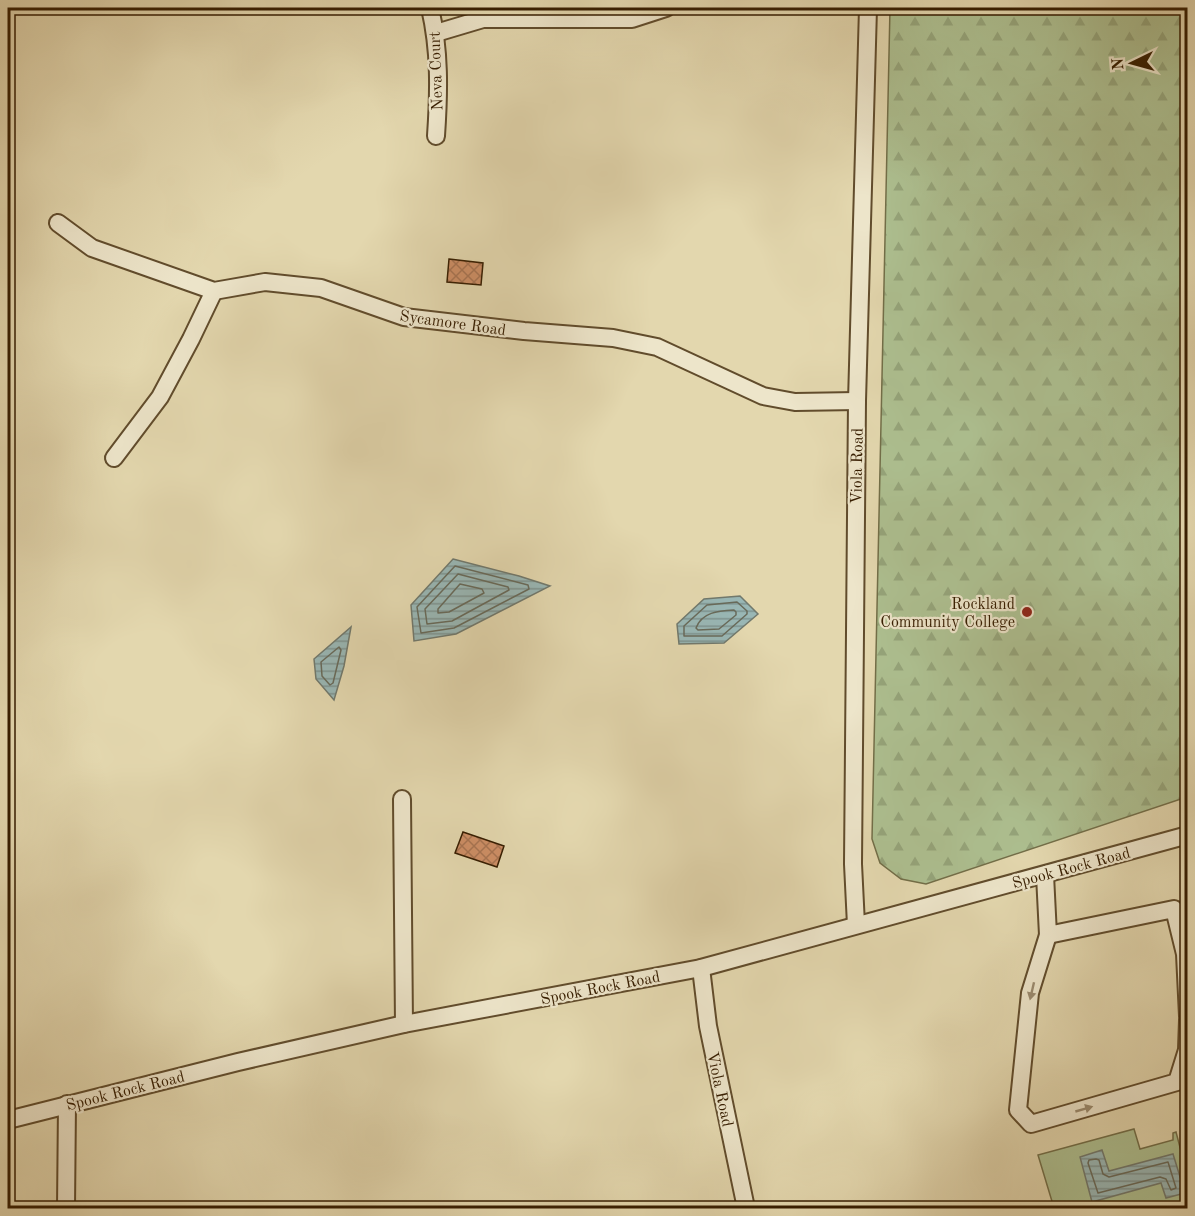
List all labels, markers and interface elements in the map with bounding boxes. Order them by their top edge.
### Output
street label: Neva Court [428,31,446,111]
north arrow [1102,33,1162,93]
text: N [1110,57,1128,71]
street label: Sycamore Road [399,309,507,339]
street label: Viola Road [849,428,867,504]
place label: Rockland Community College [880,597,1015,631]
marker: Rockland Community College [1020,605,1034,619]
street label: Spook Rock Road [1011,845,1132,892]
street label: Spook Rock Road [539,969,662,1008]
one-way arrow [1026,982,1036,1000]
street label: Viola Road [703,1050,735,1128]
street label: Spook Rock Road [65,1069,186,1114]
one-way arrow [1075,1104,1093,1113]

